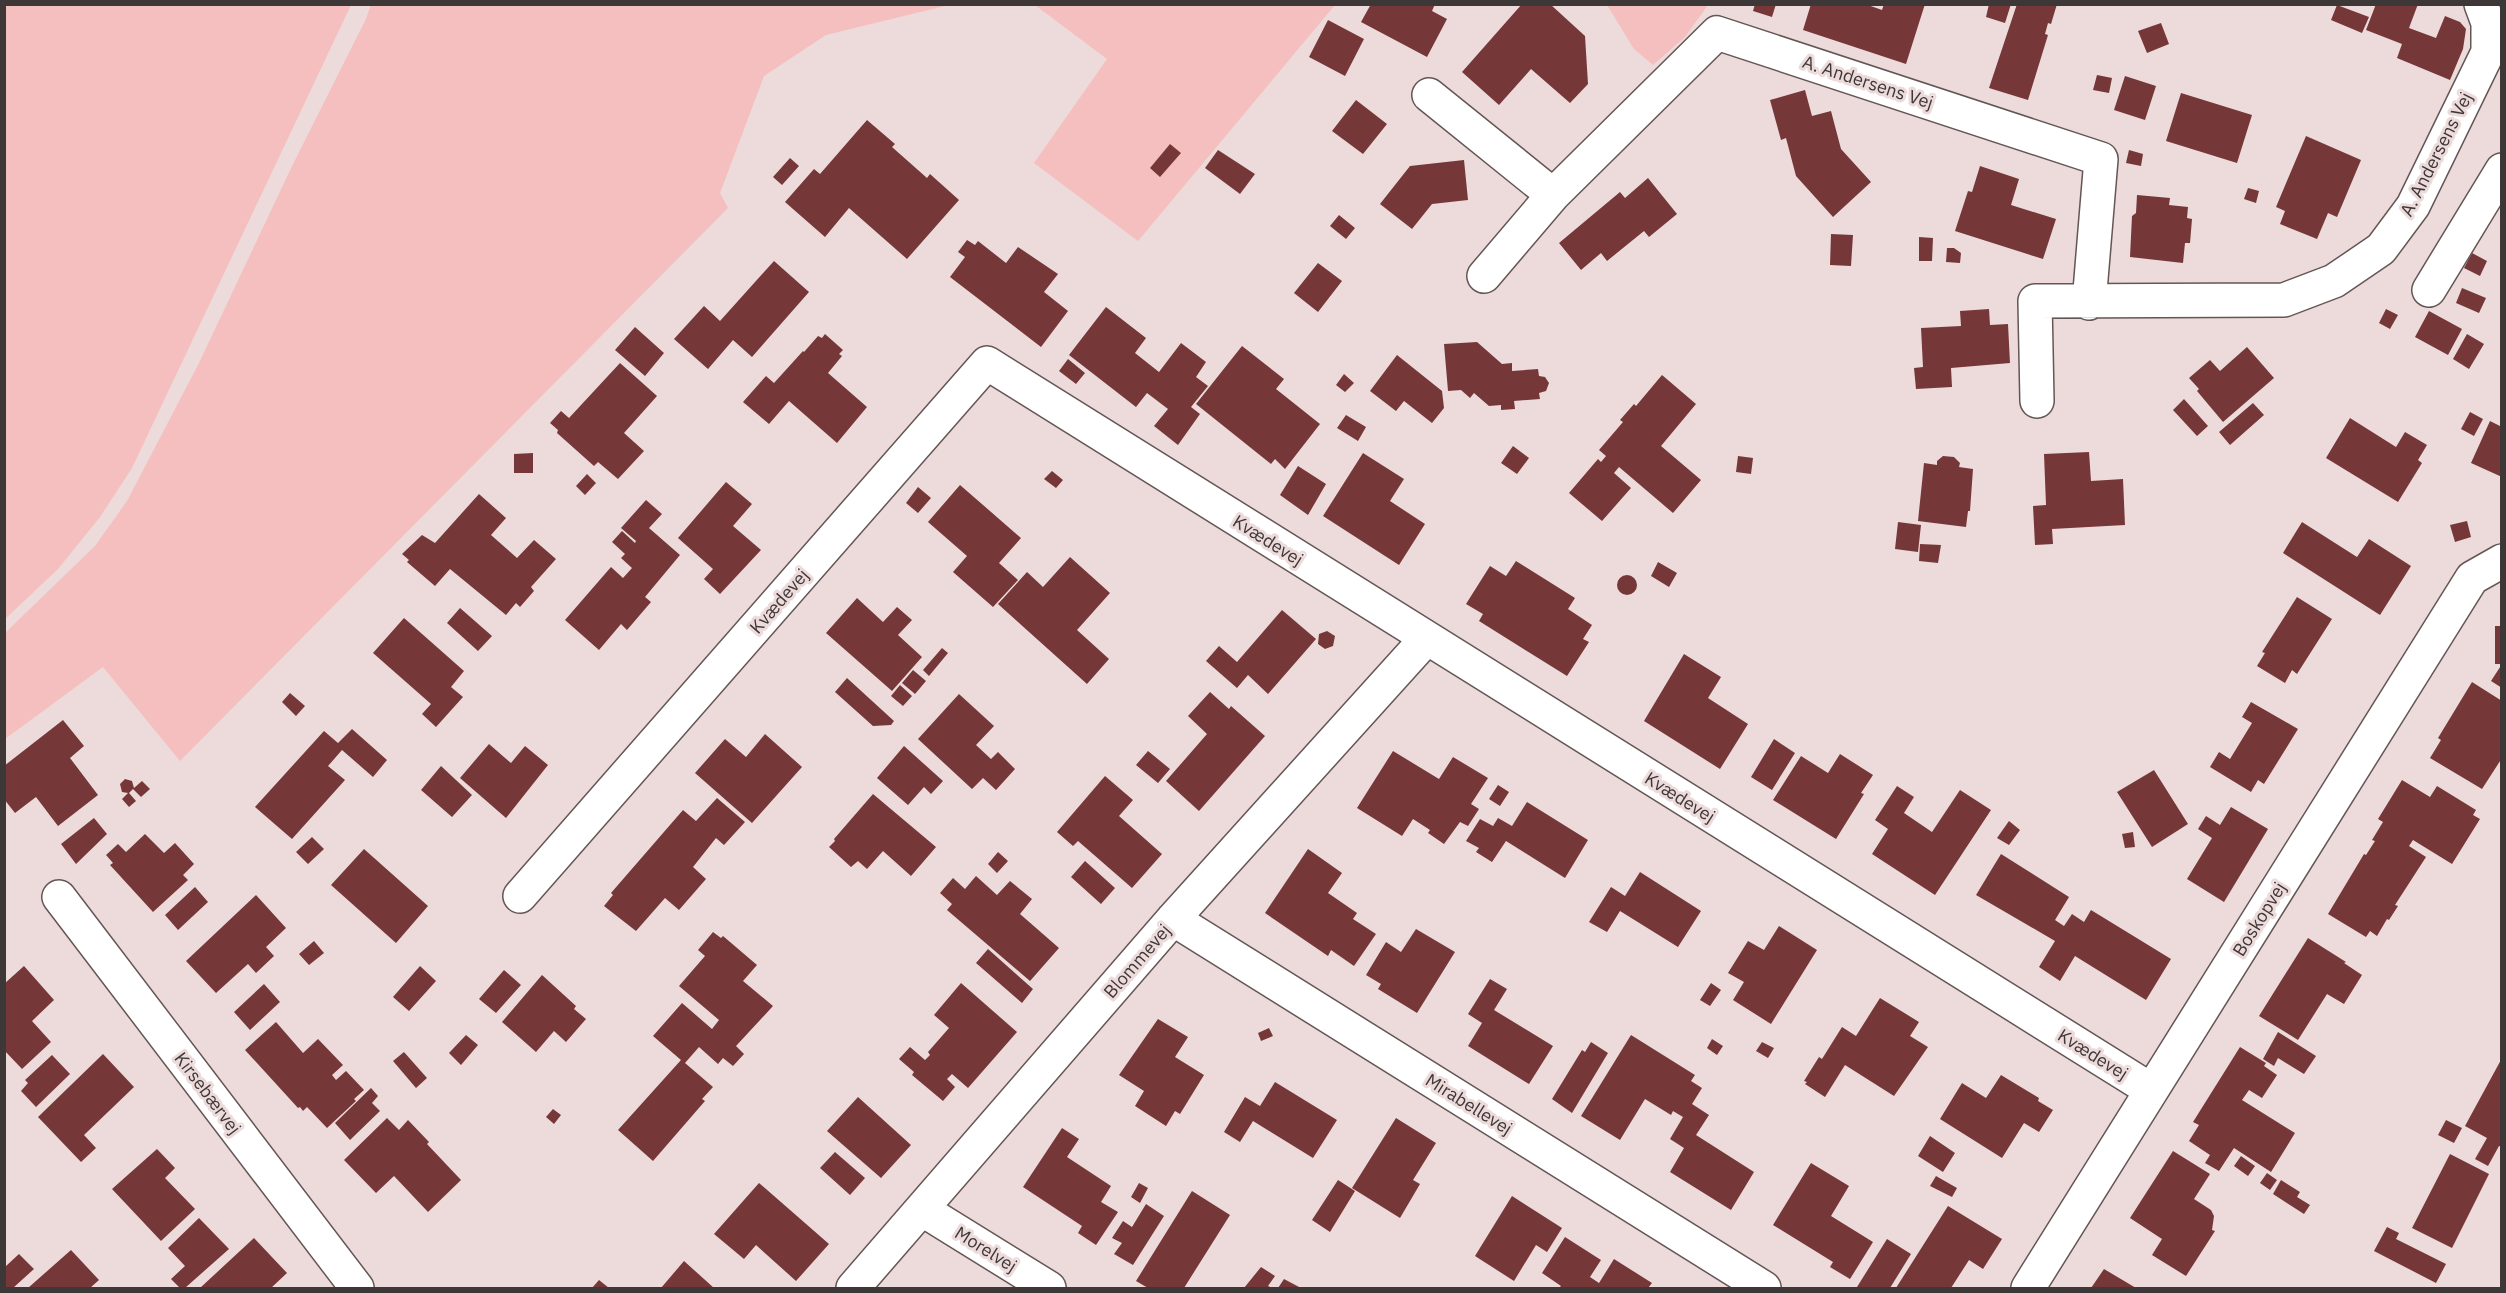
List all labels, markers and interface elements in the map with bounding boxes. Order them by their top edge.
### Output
street label: A. Andersens Vej [1800,50,1936,114]
street label: A. Andersens Vej [2395,88,2477,220]
street label: Kvædevej [1229,509,1307,571]
street label: Kvædevej [744,564,814,638]
street label: Kvædevej [1641,766,1719,828]
street label: Boskopvej [2227,878,2291,960]
street label: Blommevej [1098,919,1176,1003]
street label: Kvædevej [2054,1023,2132,1085]
street label: Kirsebærvej [170,1047,246,1139]
street label: Mirabellevej [1421,1068,1517,1140]
street label: Morelvej [951,1221,1021,1277]

